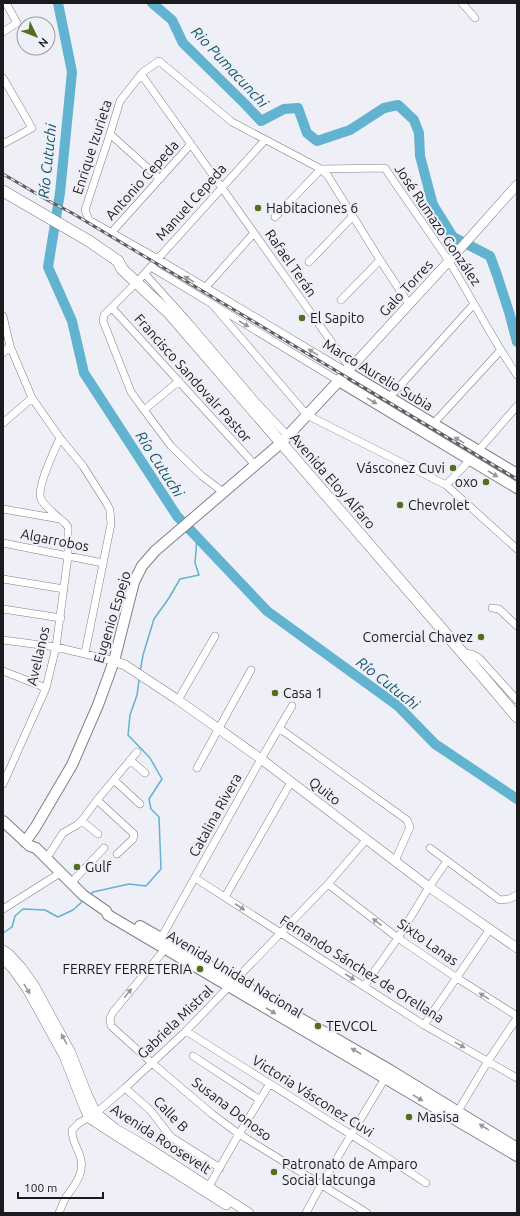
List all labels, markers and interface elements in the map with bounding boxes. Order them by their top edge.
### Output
north arrow [16,16,56,56]
water label: Rio Pumacunchi [188,23,273,112]
text: N [36,36,51,50]
street label: Enrique Izurieta [69,98,115,196]
water label: Río Cutuchi [35,122,59,199]
street label: Antonio Cepeda [102,137,182,223]
street label: Manuel Cepeda [152,160,230,244]
street label: José Rumazo González [391,161,485,289]
place label: Habitaciones 6 [266,200,358,216]
marker: Habitaciones 6 [253,203,263,213]
street label: Rafael Terán [262,226,320,300]
street label: Galo Torres [376,256,436,320]
one-way arrow [183,275,195,282]
place label: El Sapito [310,310,365,326]
street label: Francisco Sandovalr Pastor [131,311,255,446]
marker: El Sapito [297,313,307,323]
one-way arrow [238,320,250,327]
street label: Marco Aurelio Subia [320,336,436,414]
one-way arrow [307,349,319,356]
one-way arrow [367,397,377,405]
water label: Río Cutuchi [132,428,188,501]
street label: Avenida Eloy Alfaro [287,430,379,532]
one-way arrow [454,436,465,443]
place label: Vásconez Cuvi [356,460,445,476]
marker: Vásconez Cuvi [448,463,458,473]
one-way arrow [487,470,499,477]
place label: oxo [455,474,478,490]
marker: oxo [481,477,491,487]
place label: Chevrolet [408,497,470,513]
marker: Chevrolet [395,500,405,510]
street label: Algarrobos [19,526,91,554]
street label: Eugenio Espejo [90,569,134,665]
street label: Avellanos [23,625,53,687]
place label: Comercial Chavez [362,629,473,645]
marker: Comercial Chavez [476,632,486,642]
water label: Río Cutuchi [353,653,424,714]
place label: Casa 1 [283,685,323,701]
marker: Casa 1 [270,688,280,698]
street label: Catalina Rivera [185,770,245,860]
street label: Quito [306,774,344,808]
place label: Gulf [85,859,112,875]
marker: Gulf [72,862,82,872]
one-way arrow [234,903,246,910]
street label: Fernando Sánchez de Orellana [277,912,447,1026]
street label: Sixto Lanas [395,915,461,969]
one-way arrow [372,918,382,926]
street label: Avenida Unidad Nacional [164,927,306,1021]
place label: FERREY FERRETERIA [63,961,192,977]
marker: FERREY FERRETERIA [195,964,205,974]
one-way arrow [344,973,356,980]
street label: Gabriela Mistral [134,982,216,1062]
one-way arrow [24,983,31,995]
one-way arrow [124,988,133,999]
one-way arrow [478,992,490,999]
one-way arrow [265,1007,276,1014]
place label: TEVCOL [326,1018,377,1034]
marker: TEVCOL [313,1021,323,1031]
one-way arrow [60,1033,67,1045]
one-way arrow [454,1041,466,1048]
one-way arrow [350,1047,362,1054]
street label: Victoria Vásconez Cuvi [249,1052,377,1140]
street label: Susana Donoso [189,1074,275,1144]
street label: Calle B [150,1093,192,1135]
one-way arrow [412,1095,424,1102]
street label: Avenida Roosevelt [108,1101,214,1178]
place label: Masisa [417,1109,459,1125]
marker: Masisa [404,1112,414,1122]
one-way arrow [478,1124,490,1131]
place label: Patronato de Amparo Social latcunga [282,1156,418,1188]
marker: Patronato de Amparo Social latcunga [269,1167,279,1177]
scale bar [18,1174,103,1200]
text: 100 m [24,1181,57,1194]

